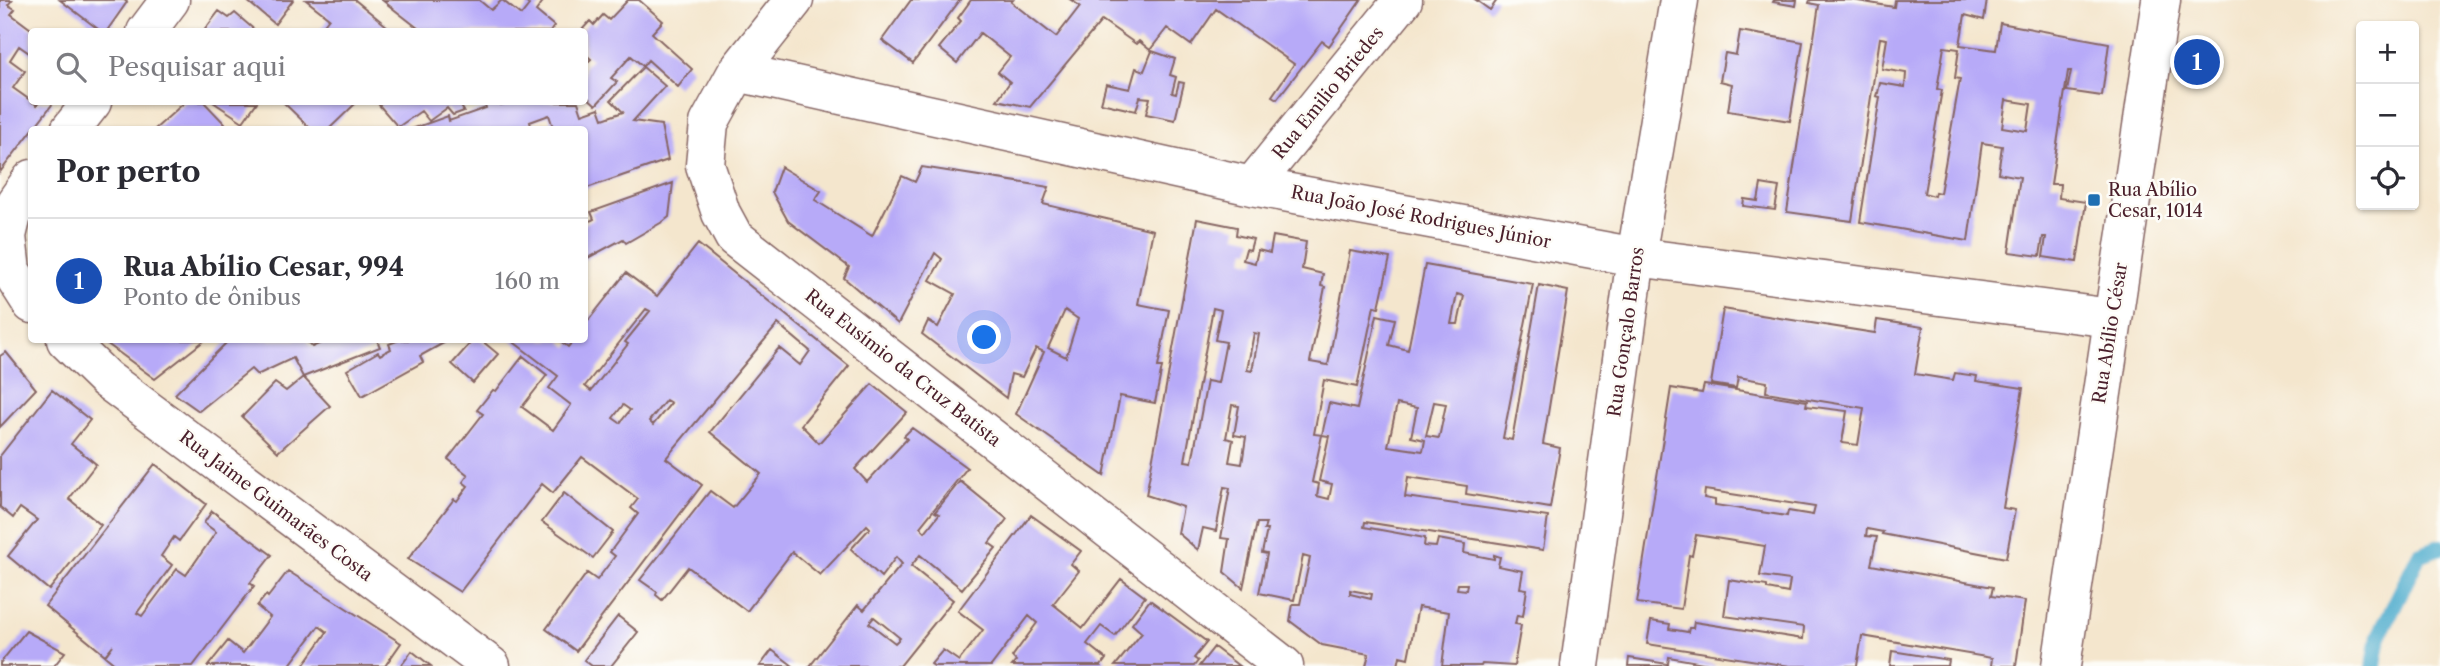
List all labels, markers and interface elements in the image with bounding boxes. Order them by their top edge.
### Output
map controls [2356,21,2419,210]
button: + [2356,21,2419,84]
street label: Rua Emilio Briedes [1268,22,1388,164]
search box [28,28,588,105]
pin: 1 [2174,36,2220,88]
icon: search [52,48,90,86]
text: Pesquisar aqui [108,51,286,83]
button: − [2356,84,2419,147]
button: locate [2356,147,2419,210]
text: Por perto [56,153,201,190]
place label: Rua Abílio Cesar, 1014 [2108,179,2203,222]
street label: Rua João José Rodrigues Júnior [1289,181,1553,253]
marker: Rua Abílio Cesar, 1014 [2086,192,2102,208]
street label: Rua Gonçalo Barros [1603,246,1649,418]
text: Rua Abílio Cesar, 994 [123,251,404,283]
street label: Rua Abílio César [2088,260,2132,405]
text: 1 [74,267,84,295]
text: 160 m [495,267,560,295]
text: Ponto de ônibus [123,283,301,311]
street label: Rua Eusímio da Cruz Batista [801,285,1006,452]
your location [967,320,1001,354]
street label: Rua Jaime Guimarães Costa [175,426,377,586]

